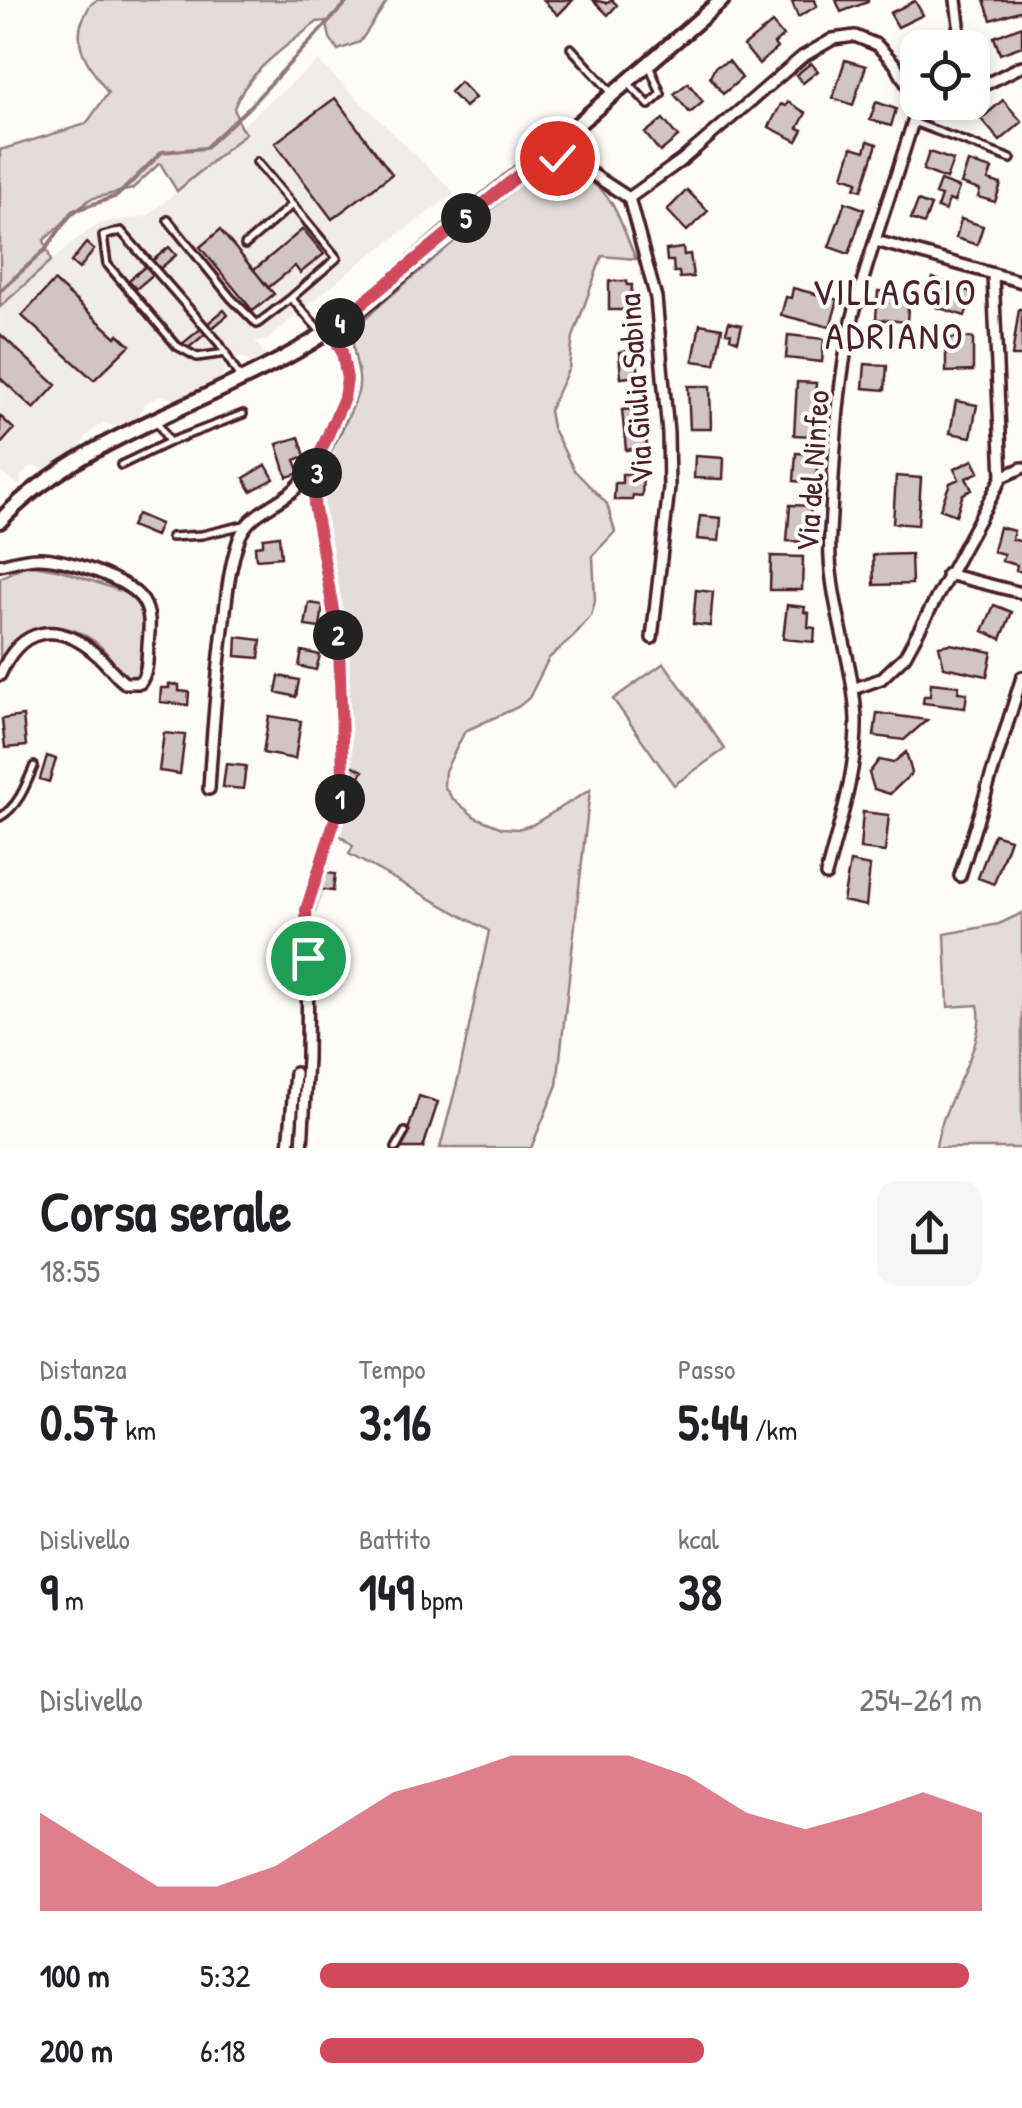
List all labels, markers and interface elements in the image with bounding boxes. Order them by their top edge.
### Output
map controls [900,30,990,120]
button: locate [900,30,990,120]
pin [515,116,600,201]
icon: check [530,131,585,186]
pin: 5 [441,193,491,243]
text: 5 [460,199,472,237]
district label: VILLAGGIO ADRIANO [812,265,978,361]
street label: Via Giulia Sabina [607,292,663,486]
pin: 4 [315,298,365,348]
text: 4 [335,304,345,342]
street label: Via del Ninfeo [785,389,839,553]
pin: 3 [292,448,342,498]
text: 3 [311,454,323,492]
pin: 2 [313,610,363,660]
text: 2 [331,616,345,654]
pin: 1 [315,774,365,824]
text: 1 [335,780,345,818]
pin [266,916,351,1001]
icon: arrive [281,931,336,986]
text: Corsa serale [40,1174,291,1248]
button: share [877,1181,982,1286]
text: 18:55 [40,1249,100,1292]
text: Distanza [40,1350,127,1388]
text: Tempo [359,1350,426,1388]
text: Passo [678,1350,735,1388]
text: 0.57 [40,1388,119,1456]
text: 3:16 [359,1388,431,1456]
text: 5:44 [678,1388,748,1456]
text: km [119,1411,156,1449]
text: /km [748,1411,797,1449]
text: Dislivello [40,1520,130,1558]
text: Battito [359,1520,431,1558]
text: kcal [678,1520,719,1558]
text: 9 [40,1558,58,1626]
text: 149 [359,1558,414,1626]
text: 38 [678,1558,722,1626]
text: m [58,1581,84,1619]
text: bpm [414,1581,463,1619]
text: Dislivello [40,1678,143,1721]
text: 254–261 m [860,1678,982,1721]
text: 100 m [40,1954,109,1997]
text: 5:32 [200,1954,250,1997]
text: 200 m [40,2029,113,2072]
text: 6:18 [200,2029,246,2072]

